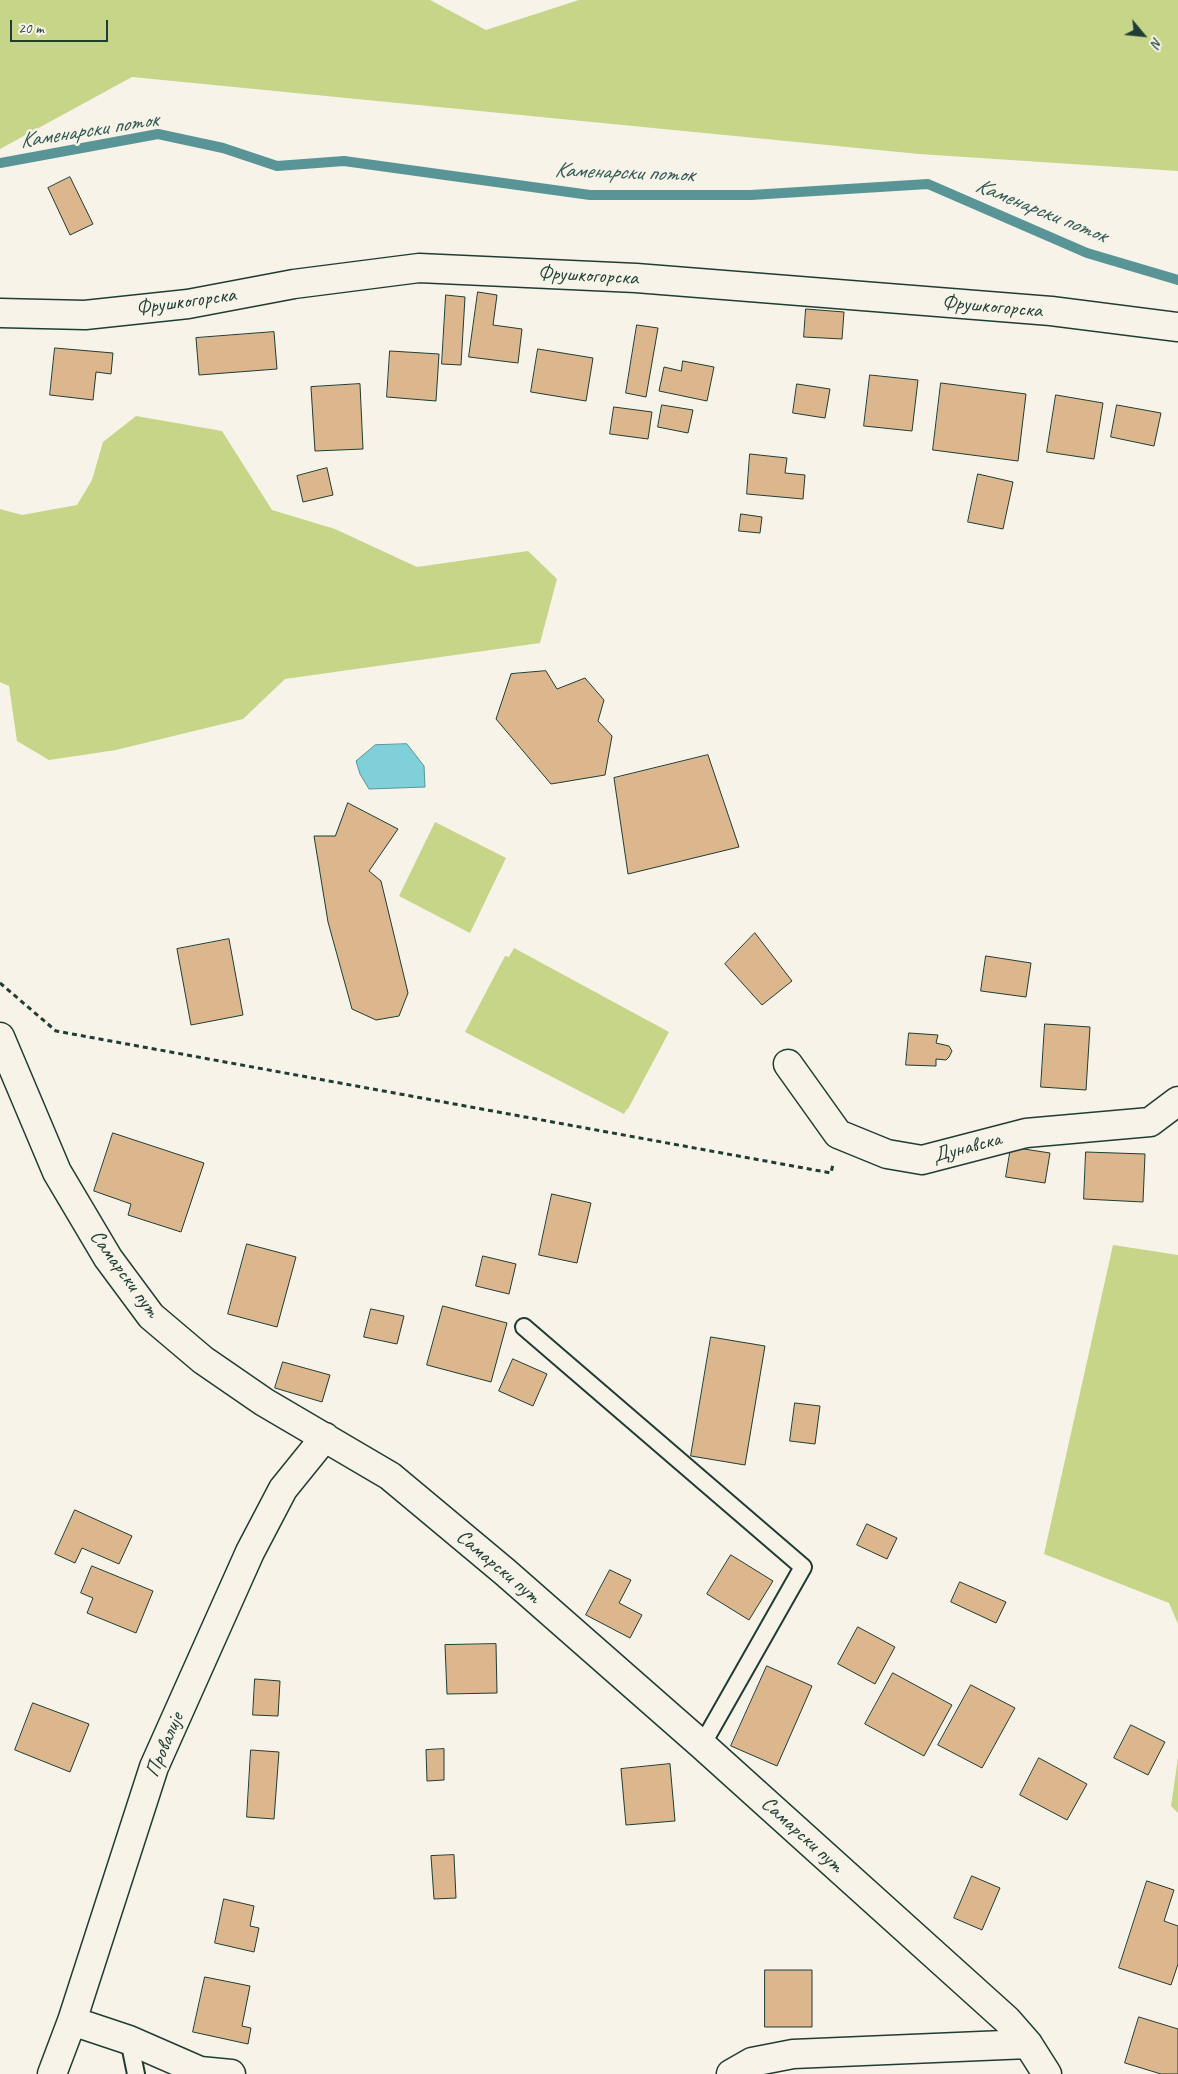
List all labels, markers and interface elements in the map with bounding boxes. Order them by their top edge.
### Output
scale bar [12,10,110,42]
north arrow [1118,10,1168,60]
text: 20 m [18,19,44,38]
text: N [1147,34,1166,50]
water label: Каменарски поток [18,107,160,155]
water label: Каменарски поток [554,157,694,189]
water label: Каменарски поток [971,173,1111,249]
street label: Фрушкогорска [537,261,639,291]
street label: Фрушкогорска [134,283,238,321]
street label: Фрушкогорска [941,290,1043,324]
street label: Дунавска [930,1127,1004,1169]
street label: Самарски пут [84,1225,164,1323]
street label: Самарски пут [451,1524,545,1610]
street label: Провалије [140,1709,190,1781]
street label: Самарски пут [755,1791,849,1879]

